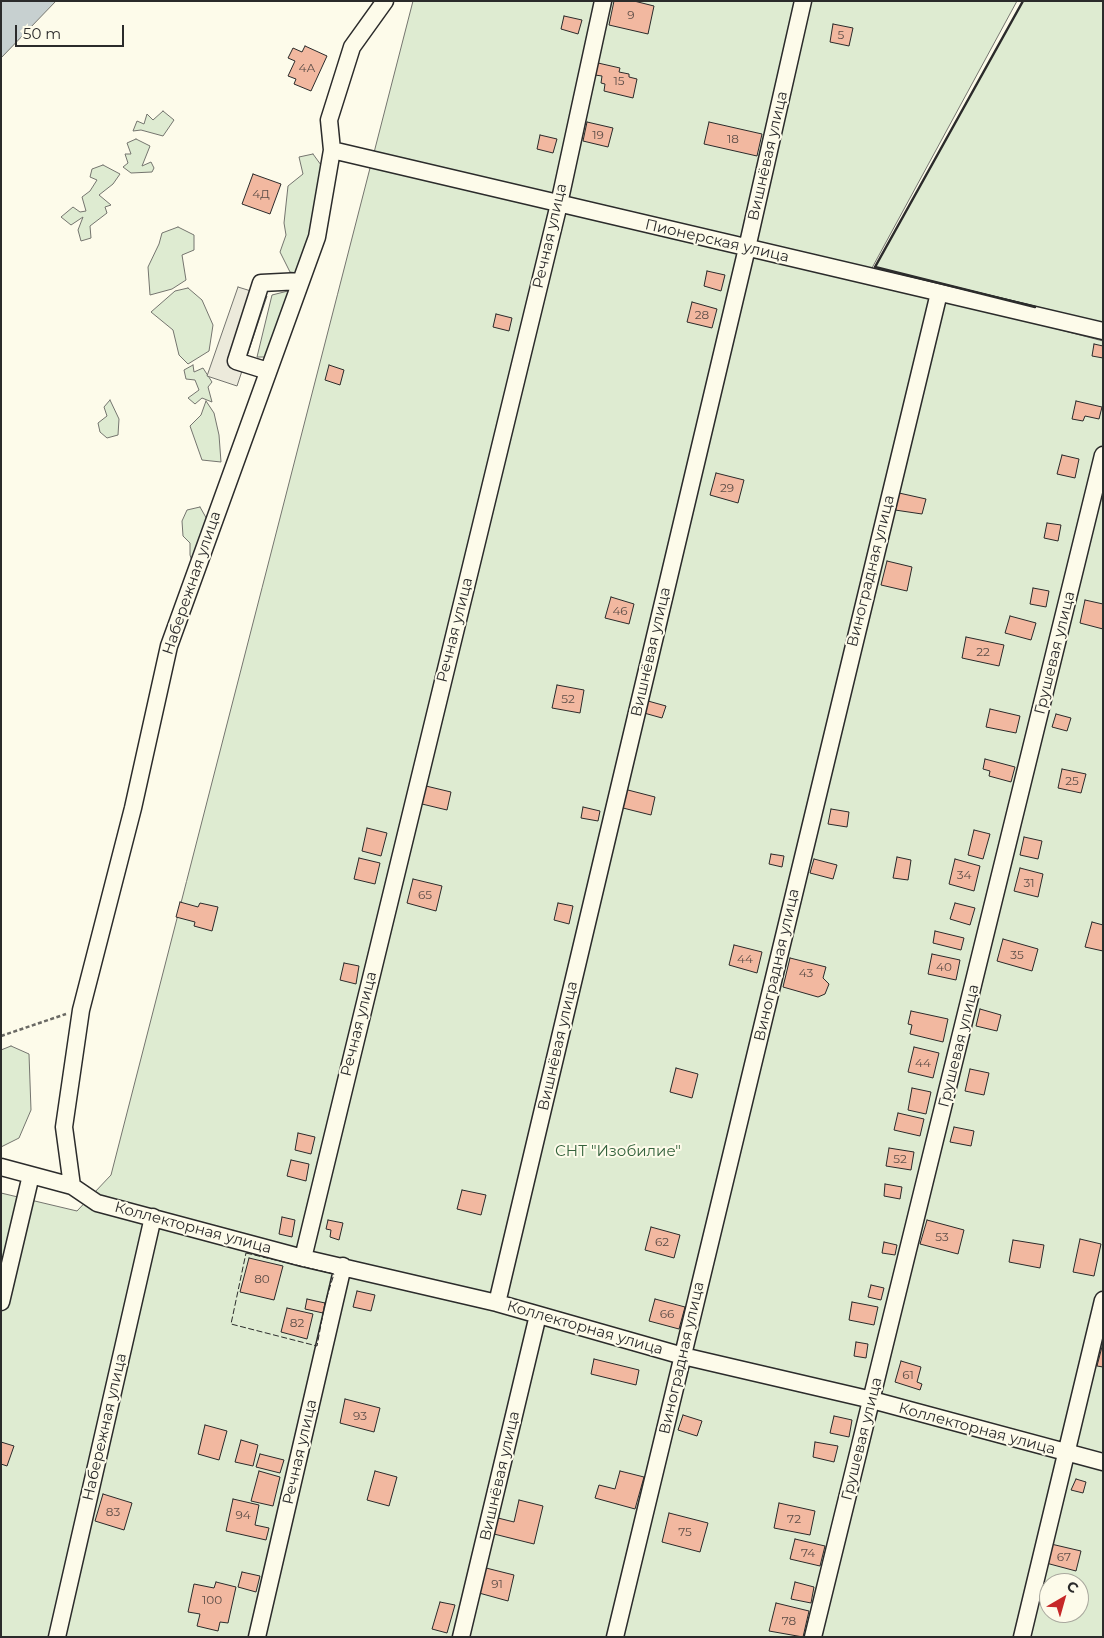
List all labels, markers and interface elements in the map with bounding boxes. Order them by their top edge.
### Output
house number: 9 [627,8,635,22]
scale bar [18,15,126,47]
text: 50 m [23,24,61,43]
house number: 5 [838,28,844,42]
house number: 4А [299,61,315,75]
house number: 15 [613,74,625,88]
street label: Вишнёвая улица [744,89,792,223]
house number: 19 [592,128,604,142]
house number: 18 [727,132,739,146]
street label: Речная улица [529,182,571,290]
house number: 4Д [252,187,270,201]
street label: Пионерская улица [643,216,791,266]
house number: 28 [695,308,709,322]
house number: 29 [720,481,734,495]
street label: Виноградная улица [843,493,899,649]
street label: Набережная улица [159,509,225,657]
street label: Речная улица [433,576,477,684]
street label: Вишнёвая улица [627,585,675,719]
street label: Грушевая улица [1031,590,1079,716]
house number: 46 [612,604,628,618]
house number: 22 [976,645,990,659]
house number: 52 [561,692,575,706]
house number: 25 [1065,774,1079,788]
house number: 34 [957,868,971,882]
house number: 31 [1023,876,1035,890]
street label: Виноградная улица [751,887,803,1043]
house number: 65 [418,888,432,902]
house number: 35 [1010,948,1024,962]
house number: 44 [737,952,753,966]
house number: 40 [936,960,952,974]
house number: 43 [799,966,813,980]
street label: Речная улица [337,970,381,1078]
street label: Вишнёвая улица [534,979,582,1113]
street label: Грушевая улица [935,983,983,1109]
house number: 44 [915,1056,931,1070]
park label: СНТ "Изобилие" [555,1143,681,1161]
house number: 52 [893,1152,907,1166]
street label: Коллекторная улица [113,1198,273,1258]
house number: 53 [935,1230,949,1244]
house number: 62 [655,1235,669,1249]
house number: 80 [254,1272,270,1286]
street label: Виноградная улица [656,1280,708,1436]
street label: Коллекторная улица [505,1297,665,1359]
house number: 66 [660,1307,674,1321]
house number: 82 [290,1316,304,1330]
street label: Набережная улица [79,1352,131,1502]
house number: 61 [902,1368,914,1382]
street label: Грушевая улица [838,1376,886,1502]
street label: Речная улица [279,1398,321,1506]
street label: Коллекторная улица [897,1399,1057,1459]
house number: 93 [353,1409,367,1423]
street label: Вишнёвая улица [476,1409,524,1543]
house number: 83 [106,1505,120,1519]
house number: 94 [235,1508,251,1522]
house number: 72 [787,1512,801,1526]
house number: 75 [678,1525,692,1539]
house number: 74 [801,1546,815,1560]
house number: 67 [1057,1550,1071,1564]
north arrow [1039,1573,1089,1623]
house number: 91 [491,1577,503,1591]
text: С [1063,1577,1082,1597]
house number: 100 [202,1593,222,1607]
house number: 78 [782,1614,796,1628]

